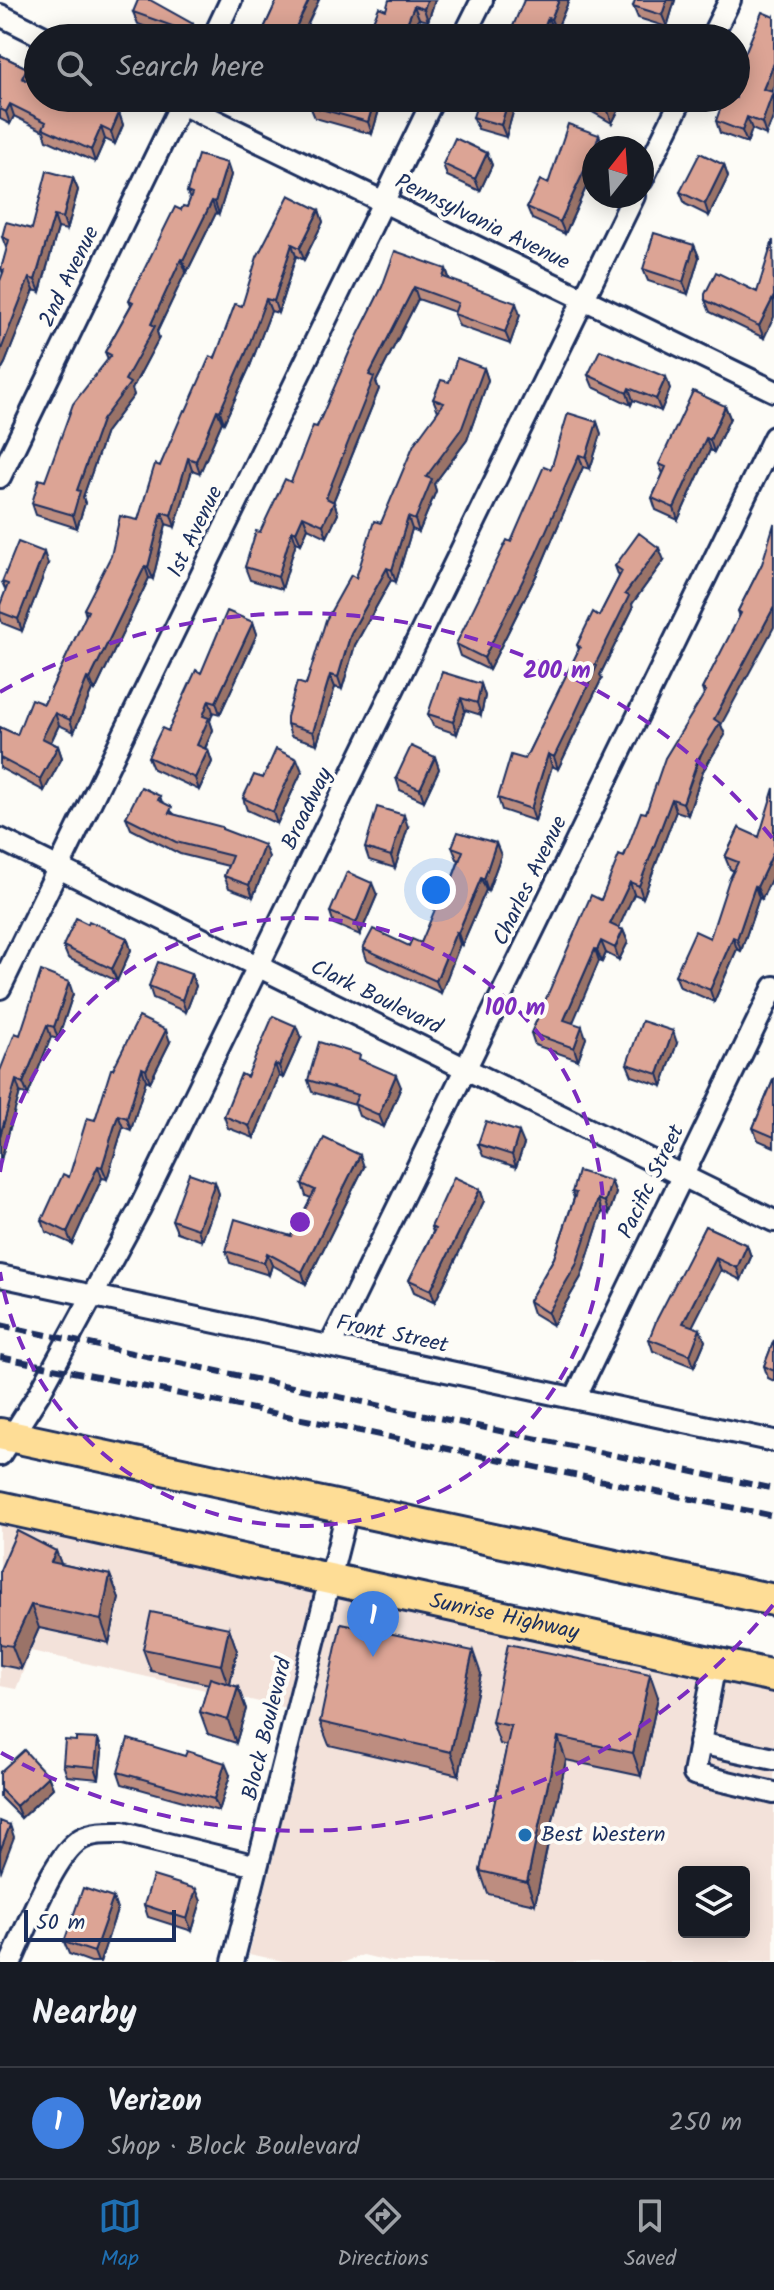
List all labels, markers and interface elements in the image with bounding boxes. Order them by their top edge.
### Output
search box [24,24,750,112]
text: Search here [116,44,264,92]
icon: search [52,46,96,90]
north arrow [582,136,654,208]
street label: Pennsylvania Avenue [389,165,576,281]
street label: 2nd Avenue [30,220,110,334]
street label: 1st Avenue [159,480,233,584]
text: 200 m [523,652,591,691]
street label: Broadway [273,761,343,856]
street label: Charles Avenue [484,810,578,952]
your location [416,870,456,910]
street label: Clark Boulevard [304,951,449,1046]
text: 100 m [485,989,545,1028]
street label: Pacific Street [609,1118,695,1245]
centre of rings [286,1208,314,1236]
street label: Front Street [333,1306,452,1364]
street label: Sunrise Highway [426,1584,583,1651]
pin: 1 [347,1591,399,1657]
street label: Block Boulevard [233,1653,303,1804]
place label: Best Western [541,1818,666,1853]
marker: Best Western [516,1826,534,1844]
map controls [678,1866,750,1938]
button: layers [678,1866,750,1938]
scale bar [24,1906,176,1942]
text: 50 m [36,1906,85,1941]
text: Nearby [32,1987,137,2041]
text: Verizon [108,2078,202,2126]
text: 1 [54,2102,62,2144]
text: 250 m [669,2102,742,2144]
text: Shop · Block Boulevard [108,2126,360,2168]
tab: Map [98,2194,142,2277]
tab: Directions [337,2194,429,2277]
tab: Saved [624,2194,676,2277]

